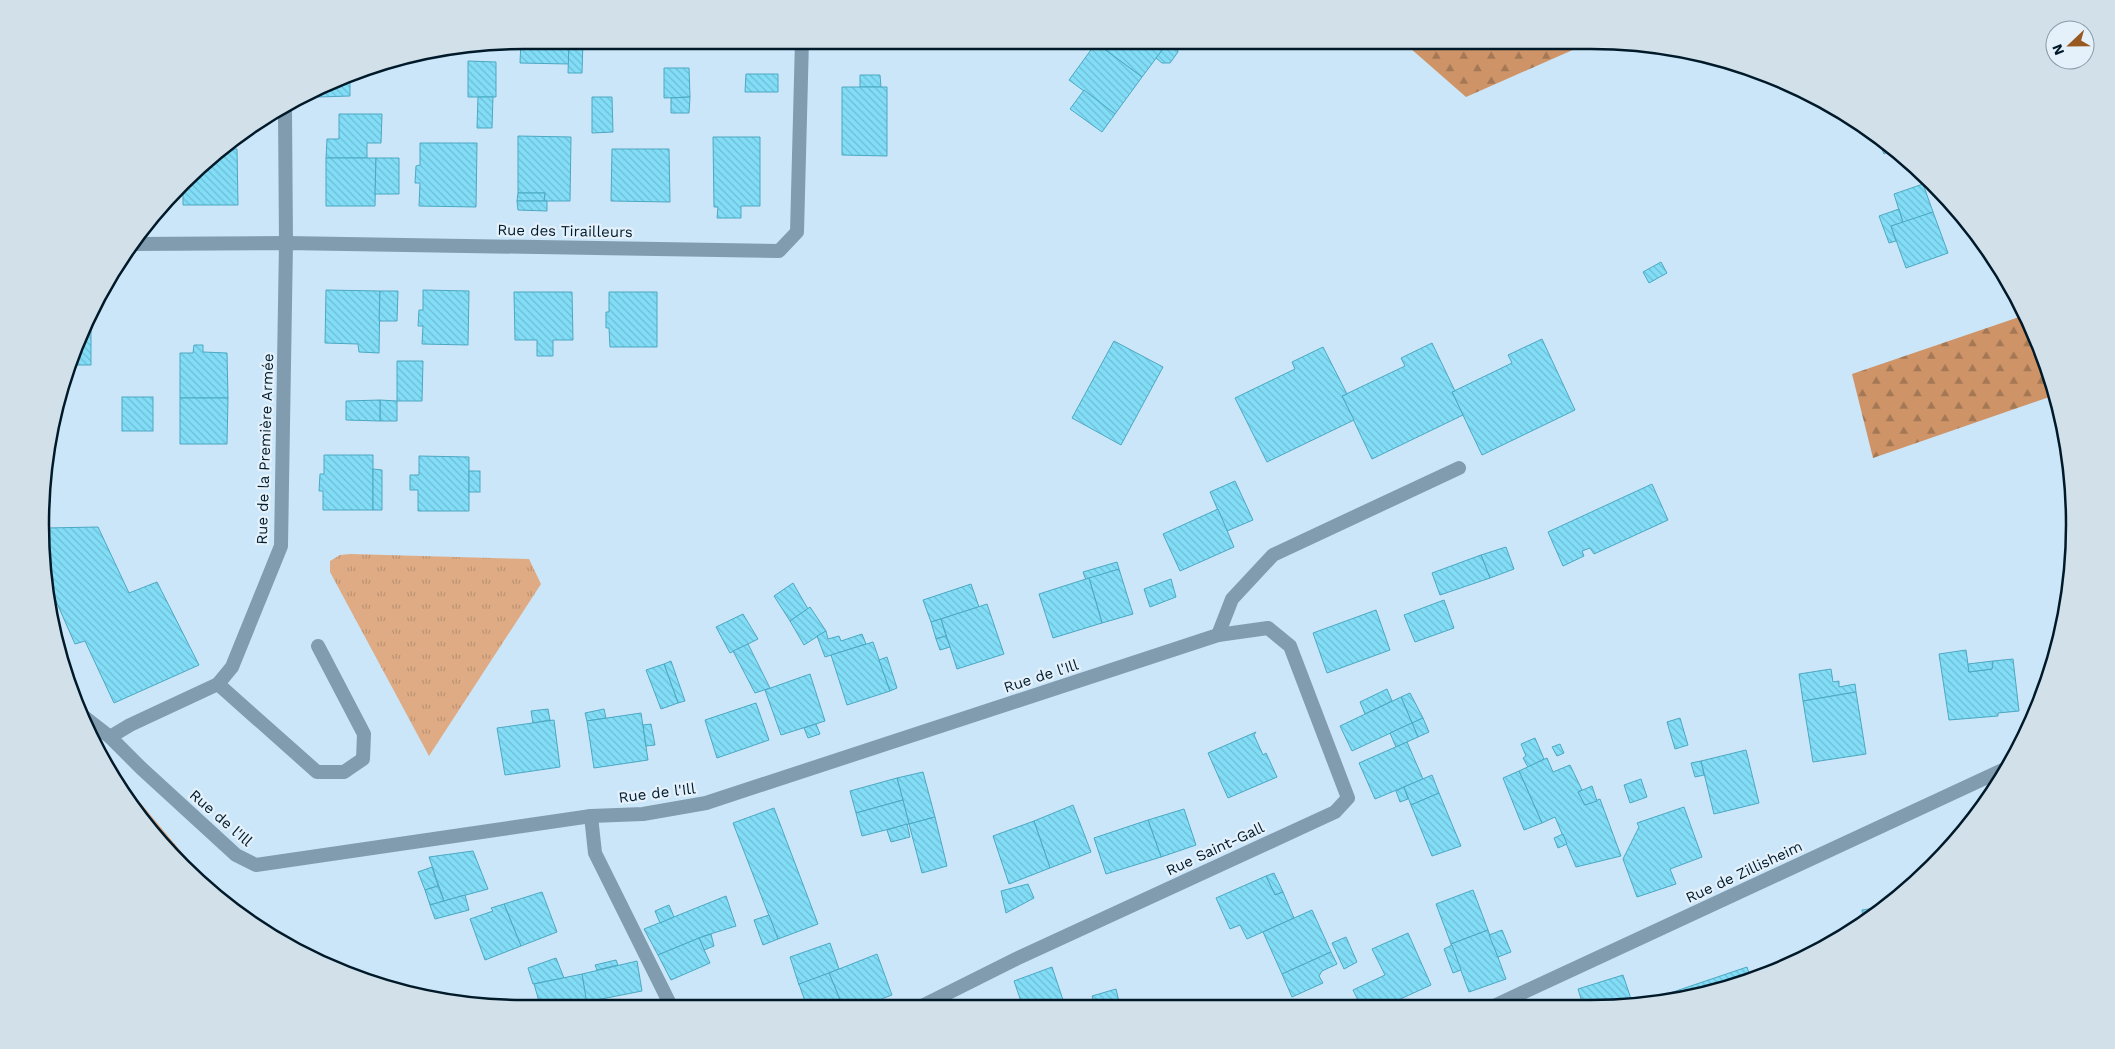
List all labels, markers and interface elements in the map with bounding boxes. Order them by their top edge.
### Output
north arrow [2045,20,2095,70]
text: N [2049,42,2067,58]
street label: Rue des Tirailleurs [497,221,633,241]
street label: Rue de la Première Armée [253,353,277,545]
street label: Rue de l'Ill [1001,655,1081,697]
street label: Rue de l'Ill [618,779,697,807]
street label: Rue de l'Ill [186,786,256,850]
street label: Rue Saint-Gall [1163,818,1267,880]
street label: Rue de Zillisheim [1683,837,1805,907]

